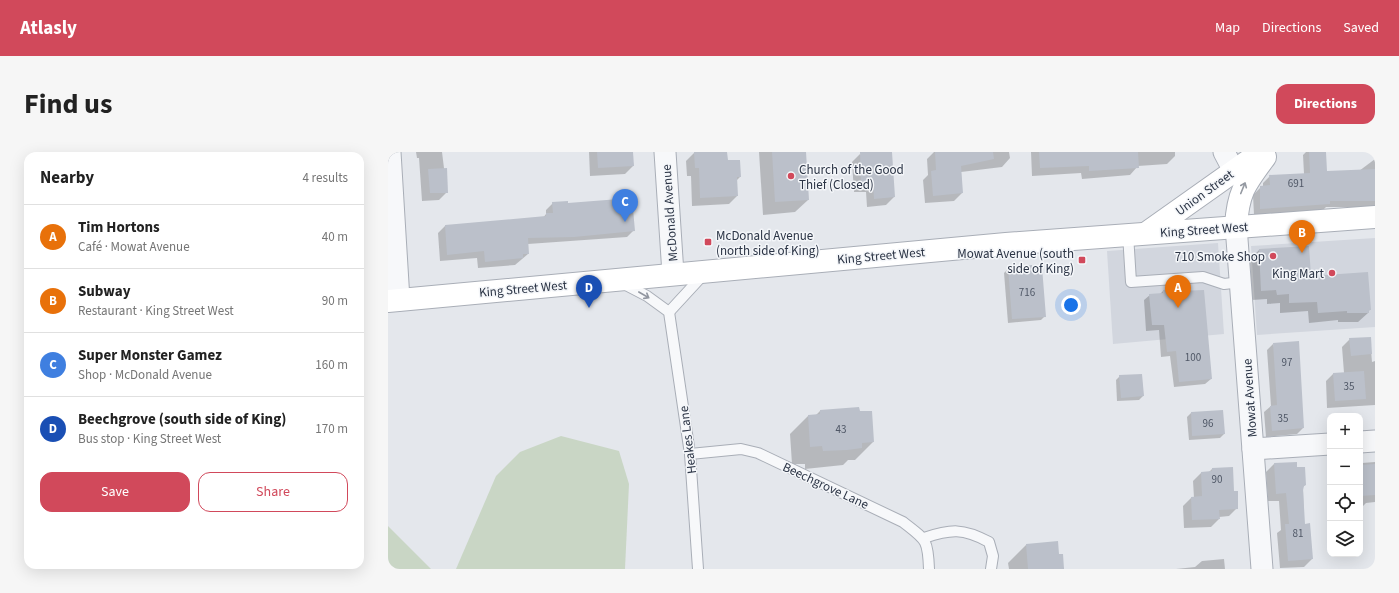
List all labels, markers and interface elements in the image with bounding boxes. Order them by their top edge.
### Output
text: Atlasly [20,15,77,42]
text: Map [1215,18,1240,38]
text: Directions [1262,18,1321,38]
text: Saved [1343,18,1379,38]
text: Find us [24,84,112,124]
button: Directions [1276,84,1375,124]
place label: Church of the Good Thief (Closed) [799,161,904,194]
street label: McDonald Avenue [658,164,682,262]
street label: Union Street [1172,165,1238,220]
text: Nearby [40,166,94,190]
text: 4 results [303,169,348,187]
marker: Church of the Good Thief (Closed) [786,171,796,181]
house number: 691 [1288,176,1304,191]
one-way arrow [1240,183,1248,195]
pin: C [612,189,638,222]
text: Tim Hortons [78,217,160,238]
street label: King Street West [1159,218,1249,242]
pin: B [1289,220,1315,253]
place label: McDonald Avenue (north side of King) [716,227,820,260]
text: A [49,228,57,246]
text: 40 m [322,228,348,246]
marker: McDonald Avenue (north side of King) [703,237,713,247]
text: Café · Mowat Avenue [78,238,190,256]
street label: King Street West [836,243,927,269]
place label: Mowat Avenue (south side of King) [957,245,1074,278]
place label: 710 Smoke Shop [1175,248,1265,266]
marker: 710 Smoke Shop [1268,251,1278,261]
marker: Mowat Avenue (south side of King) [1077,255,1087,265]
place label: King Mart [1272,265,1325,283]
marker: King Mart [1327,268,1337,278]
pin: D [576,275,602,308]
pin: A [1165,275,1191,308]
street label: King Street West [478,276,569,302]
text: Subway [78,281,131,302]
house number: 716 [1019,285,1036,300]
one-way arrow [638,291,650,299]
text: B [49,292,57,310]
text: 90 m [322,292,348,310]
your location [1061,295,1081,315]
text: Restaurant · King Street West [78,302,234,320]
text: Super Monster Gamez [78,345,222,366]
house number: 100 [1185,350,1201,365]
house number: 97 [1282,355,1292,370]
text: C [49,356,57,374]
text: 160 m [315,356,348,374]
street label: Mowat Avenue [1238,358,1262,438]
text: Shop · McDonald Avenue [78,366,212,384]
house number: 35 [1344,379,1354,394]
street label: Heakes Lane [675,405,701,475]
text: Beechgrove (south side of King) [78,409,286,430]
house number: 35 [1278,411,1288,426]
map controls [1327,413,1363,557]
button: + [1327,413,1363,449]
house number: 96 [1203,416,1214,431]
text: D [49,420,57,438]
text: 170 m [315,420,348,438]
house number: 43 [836,422,846,437]
text: Bus stop · King Street West [78,430,221,448]
button: − [1327,449,1363,485]
street label: Beechgrove Lane [780,458,872,514]
button: Save [40,472,190,512]
button: Share [198,472,348,512]
house number: 90 [1212,472,1222,487]
button: locate [1327,485,1363,521]
button: layers [1327,521,1363,557]
house number: 81 [1293,526,1303,541]

